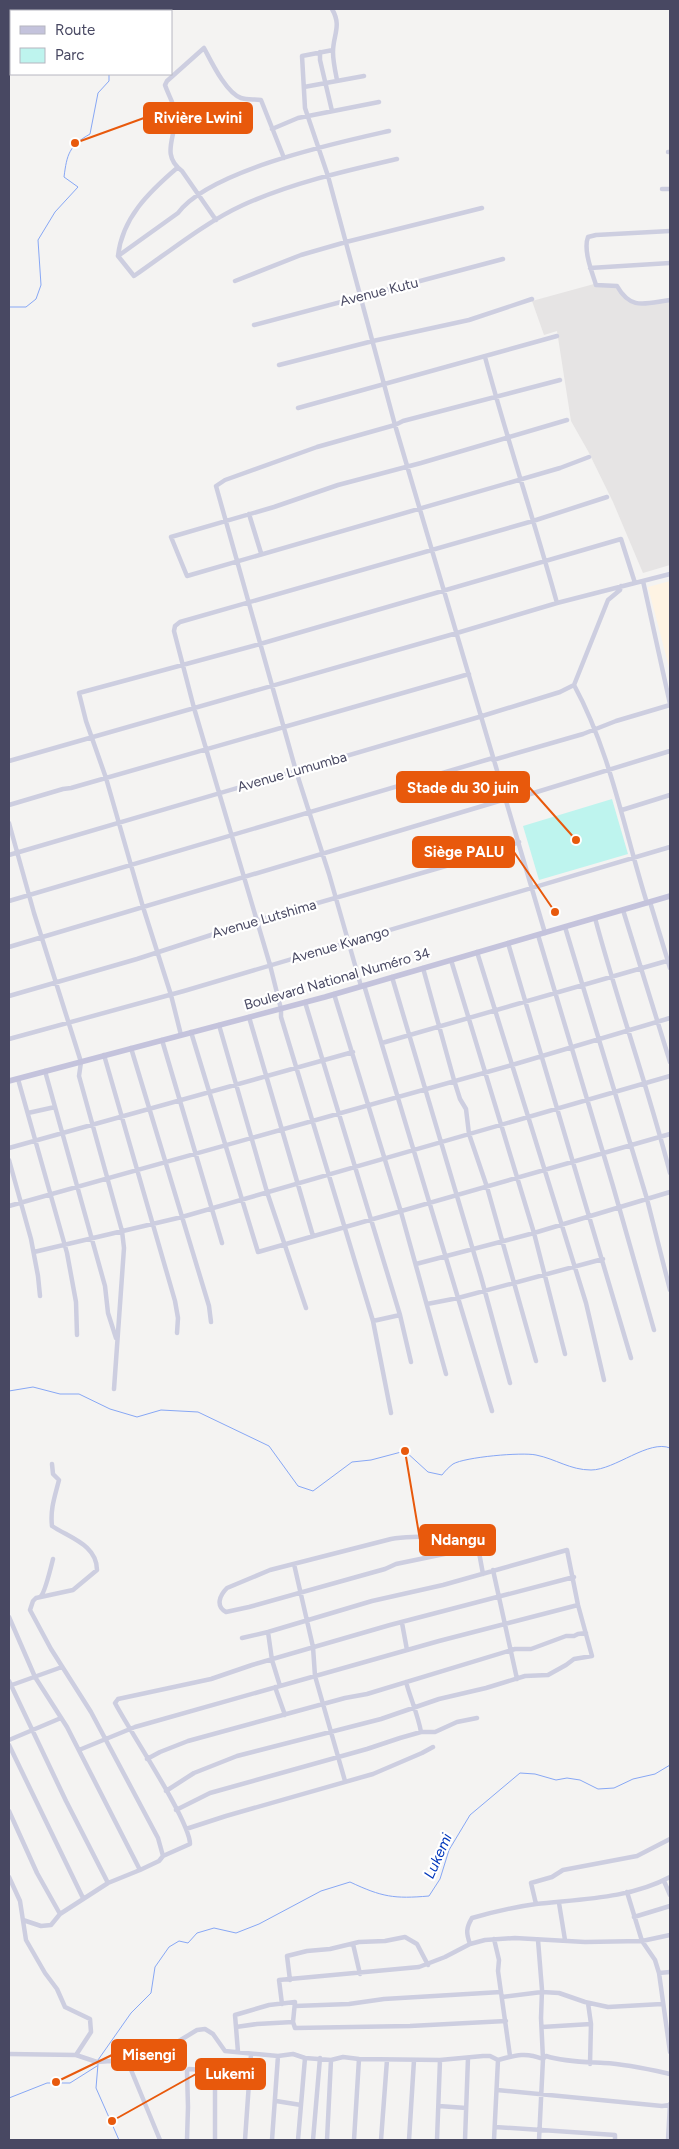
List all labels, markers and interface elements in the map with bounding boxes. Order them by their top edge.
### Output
legend [10,10,172,75]
text: Route [55,21,95,39]
text: Parc [55,46,84,64]
callout: Rivière Lwini [144,103,252,133]
text: Rivière Lwini [154,109,242,127]
street label: Avenue Kutu [338,274,420,310]
street label: Avenue Lumumba [235,748,349,796]
callout: Stade du 30 juin [397,772,529,802]
text: Stade du 30 juin [407,779,519,797]
callout: Siège PALU [413,837,514,867]
text: Siège PALU [424,843,504,861]
street label: Avenue Lutshima [210,896,318,942]
street label: Avenue Kwango [289,923,391,967]
street label: Boulevard National Numéro 34 [242,944,432,1014]
callout: Ndangu [420,1525,495,1555]
text: Ndangu [431,1531,485,1549]
water label: Lukemi [420,1830,456,1881]
callout: Misengi [112,2040,186,2070]
text: Misengi [122,2046,176,2064]
callout: Lukemi [196,2059,265,2089]
text: Lukemi [205,2065,255,2083]

